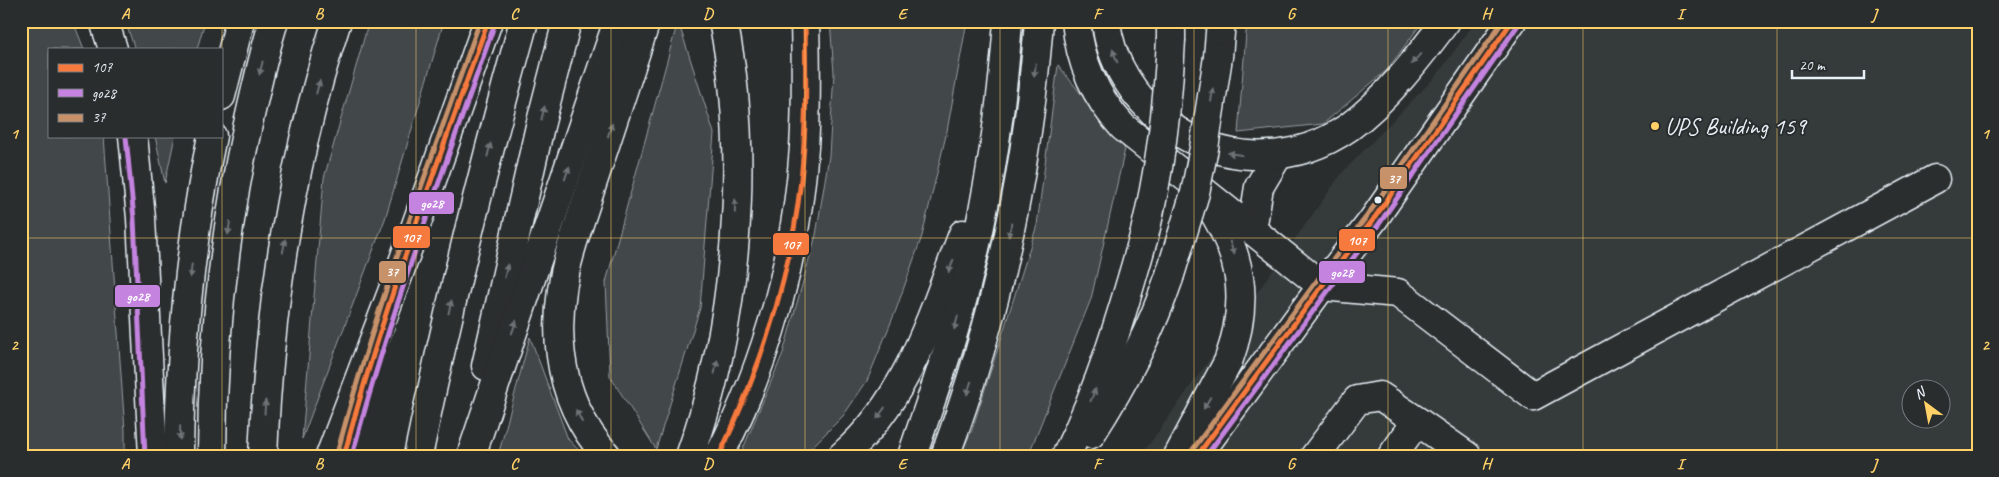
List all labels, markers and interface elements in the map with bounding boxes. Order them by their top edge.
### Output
text: A [121,4,131,24]
text: B [315,4,325,24]
text: C [510,4,520,24]
text: D [703,4,714,24]
text: E [898,4,909,24]
text: F [1093,4,1104,24]
text: G [1287,4,1297,24]
text: H [1481,4,1493,24]
text: I [1677,4,1687,24]
text: J [1870,4,1879,24]
legend [48,48,222,138]
one-way arrow [1111,48,1119,63]
scale bar [1792,48,1864,80]
one-way arrow [1410,53,1422,65]
text: 20 m [1799,56,1826,75]
text: 107 [92,58,114,77]
one-way arrow [257,61,265,76]
one-way arrow [1031,62,1039,78]
one-way arrow [314,79,322,94]
text: go28 [92,84,117,103]
one-way arrow [1209,87,1217,103]
one-way arrow [539,105,547,120]
text: 37 [92,108,107,127]
place label: UPS Building 159 [1665,111,1808,141]
marker: UPS Building 159 [1649,120,1661,132]
one-way arrow [607,122,614,137]
text: 1 [10,124,19,144]
text: 1 [1981,124,1990,144]
one-way arrow [485,142,493,157]
one-way arrow [1227,149,1243,157]
one-way arrow [563,165,571,180]
line badge: 37 [1379,166,1408,190]
text: 37 [1388,170,1402,187]
line badge: go28 [408,191,455,215]
text: go28 [421,195,445,212]
unlabelled marker [1373,195,1383,205]
one-way arrow [731,198,739,214]
one-way arrow [225,220,233,236]
one-way arrow [1005,223,1013,239]
line badge: 107 [392,225,431,249]
line badge: 107 [1338,228,1376,252]
text: 107 [402,229,422,246]
line badge: 107 [772,232,810,256]
text: 107 [1348,232,1368,249]
text: 107 [782,236,802,253]
one-way arrow [280,237,288,253]
one-way arrow [1228,241,1236,256]
one-way arrow [946,259,954,274]
line badge: 37 [378,260,407,284]
line badge: go28 [1318,260,1366,284]
one-way arrow [187,263,195,279]
text: 37 [386,263,400,280]
one-way arrow [502,263,510,279]
text: go28 [1331,264,1355,281]
line badge: go28 [114,284,161,308]
text: go28 [127,288,151,305]
one-way arrow [446,300,454,315]
one-way arrow [952,315,960,330]
one-way arrow [511,319,519,334]
text: 2 [10,335,19,355]
text: 2 [1981,335,1990,355]
one-way arrow [712,360,720,375]
one-way arrow [965,380,973,395]
north arrow [1902,380,1952,430]
text: N [1911,383,1930,403]
one-way arrow [1089,388,1097,402]
one-way arrow [1203,396,1211,410]
one-way arrow [262,399,270,415]
one-way arrow [876,406,887,419]
one-way arrow [575,409,583,423]
one-way arrow [175,425,183,441]
text: A [121,454,131,474]
text: B [315,454,325,474]
text: C [510,454,520,474]
text: D [703,454,714,474]
text: E [898,454,909,474]
text: F [1093,454,1104,474]
text: G [1287,454,1297,474]
text: H [1481,454,1493,474]
text: I [1677,454,1687,474]
text: J [1870,454,1879,474]

